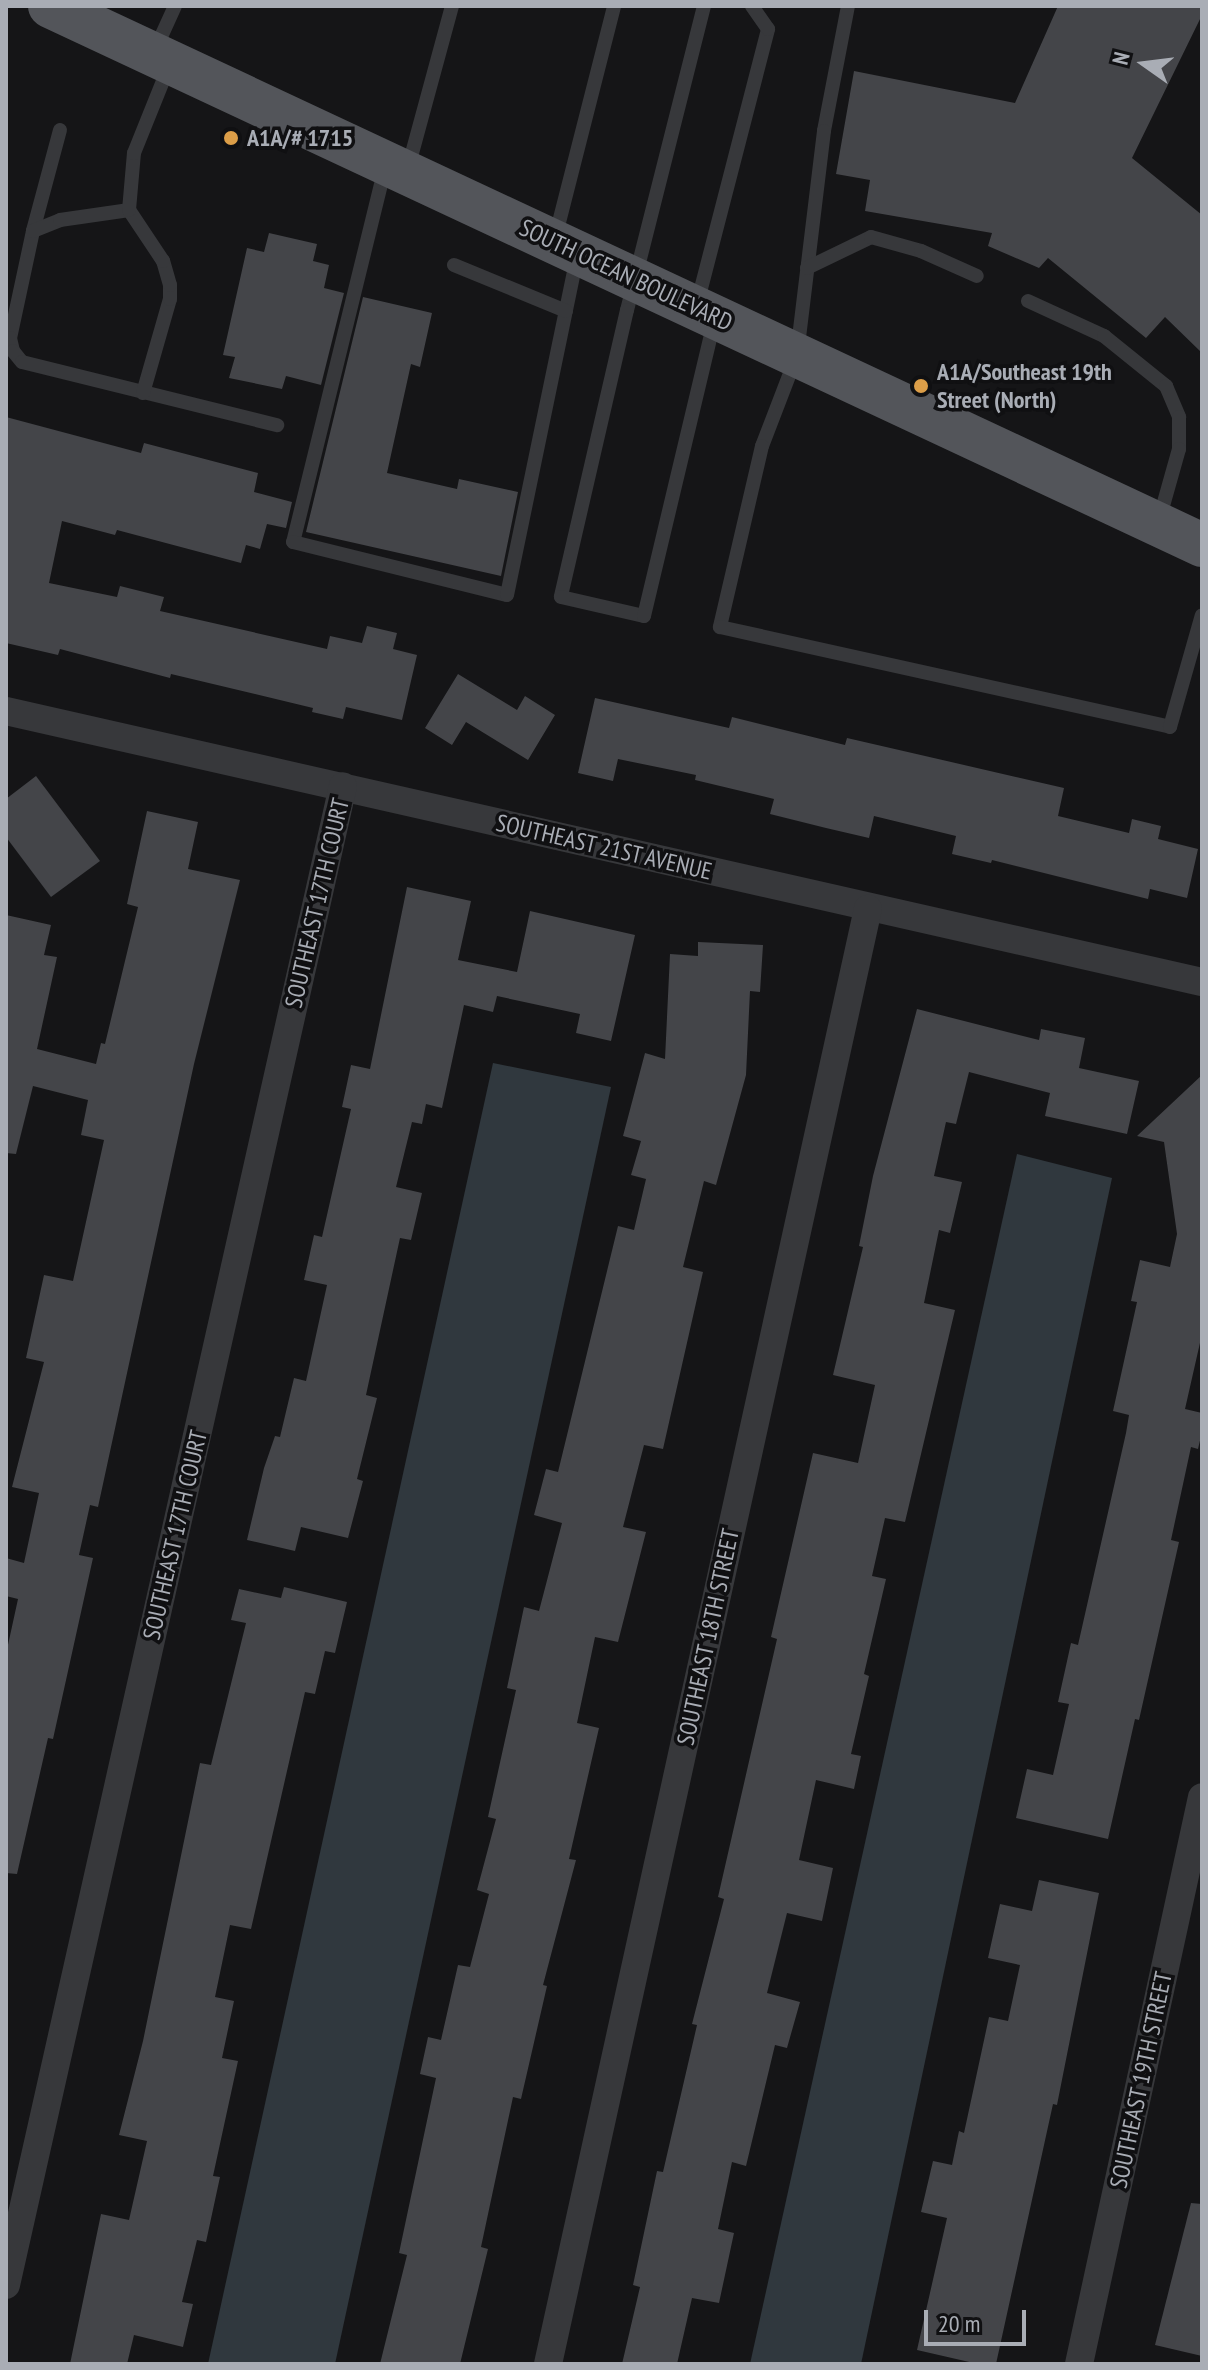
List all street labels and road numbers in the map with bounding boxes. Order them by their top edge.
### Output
street label: SOUTH OCEAN BOULEVARD [515,213,737,337]
street label: SOUTHEAST 17TH COURT [279,795,355,1011]
street label: SOUTHEAST 21ST AVENUE [492,808,716,886]
street label: SOUTHEAST 17TH COURT [137,1427,213,1643]
street label: SOUTHEAST 18TH STREET [671,1526,745,1748]
street label: SOUTHEAST 19TH STREET [1104,1969,1178,2191]

